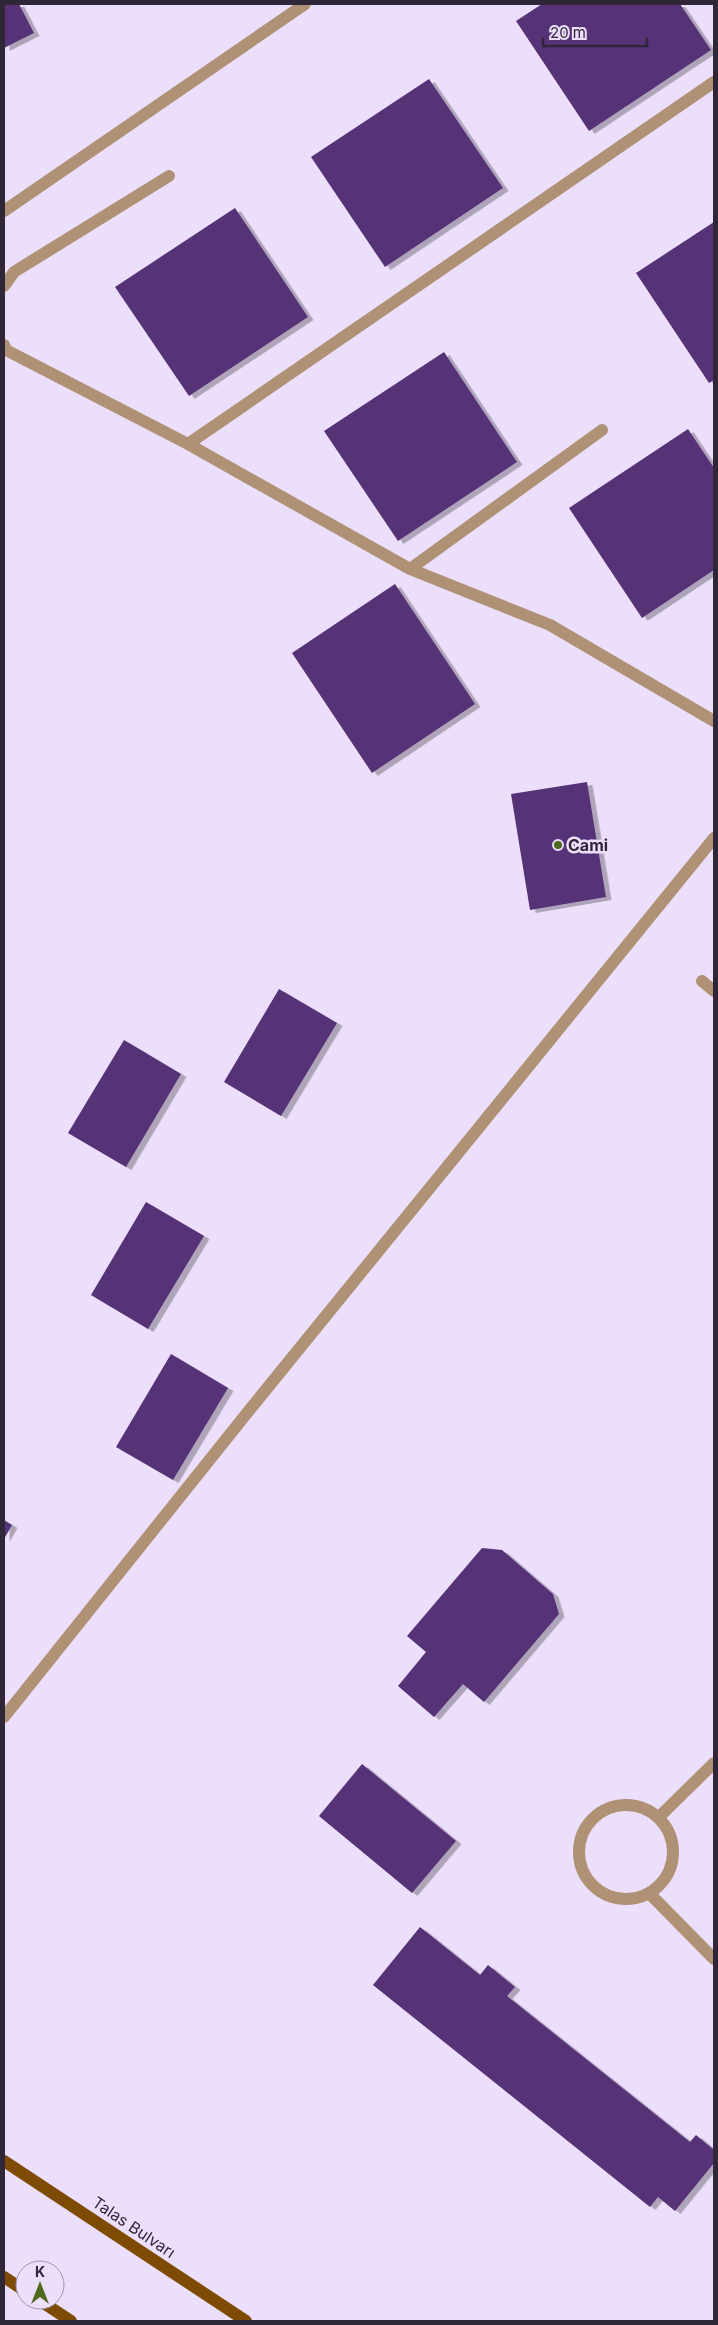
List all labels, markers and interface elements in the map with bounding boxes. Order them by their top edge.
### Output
scale bar [543,15,647,47]
text: 20 m [550,23,586,42]
place label: Cami [568,835,608,855]
marker: Cami [552,839,564,851]
street label: Talas Bulvarı [89,2192,179,2262]
north arrow [15,2260,65,2310]
text: K [35,2263,45,2280]

